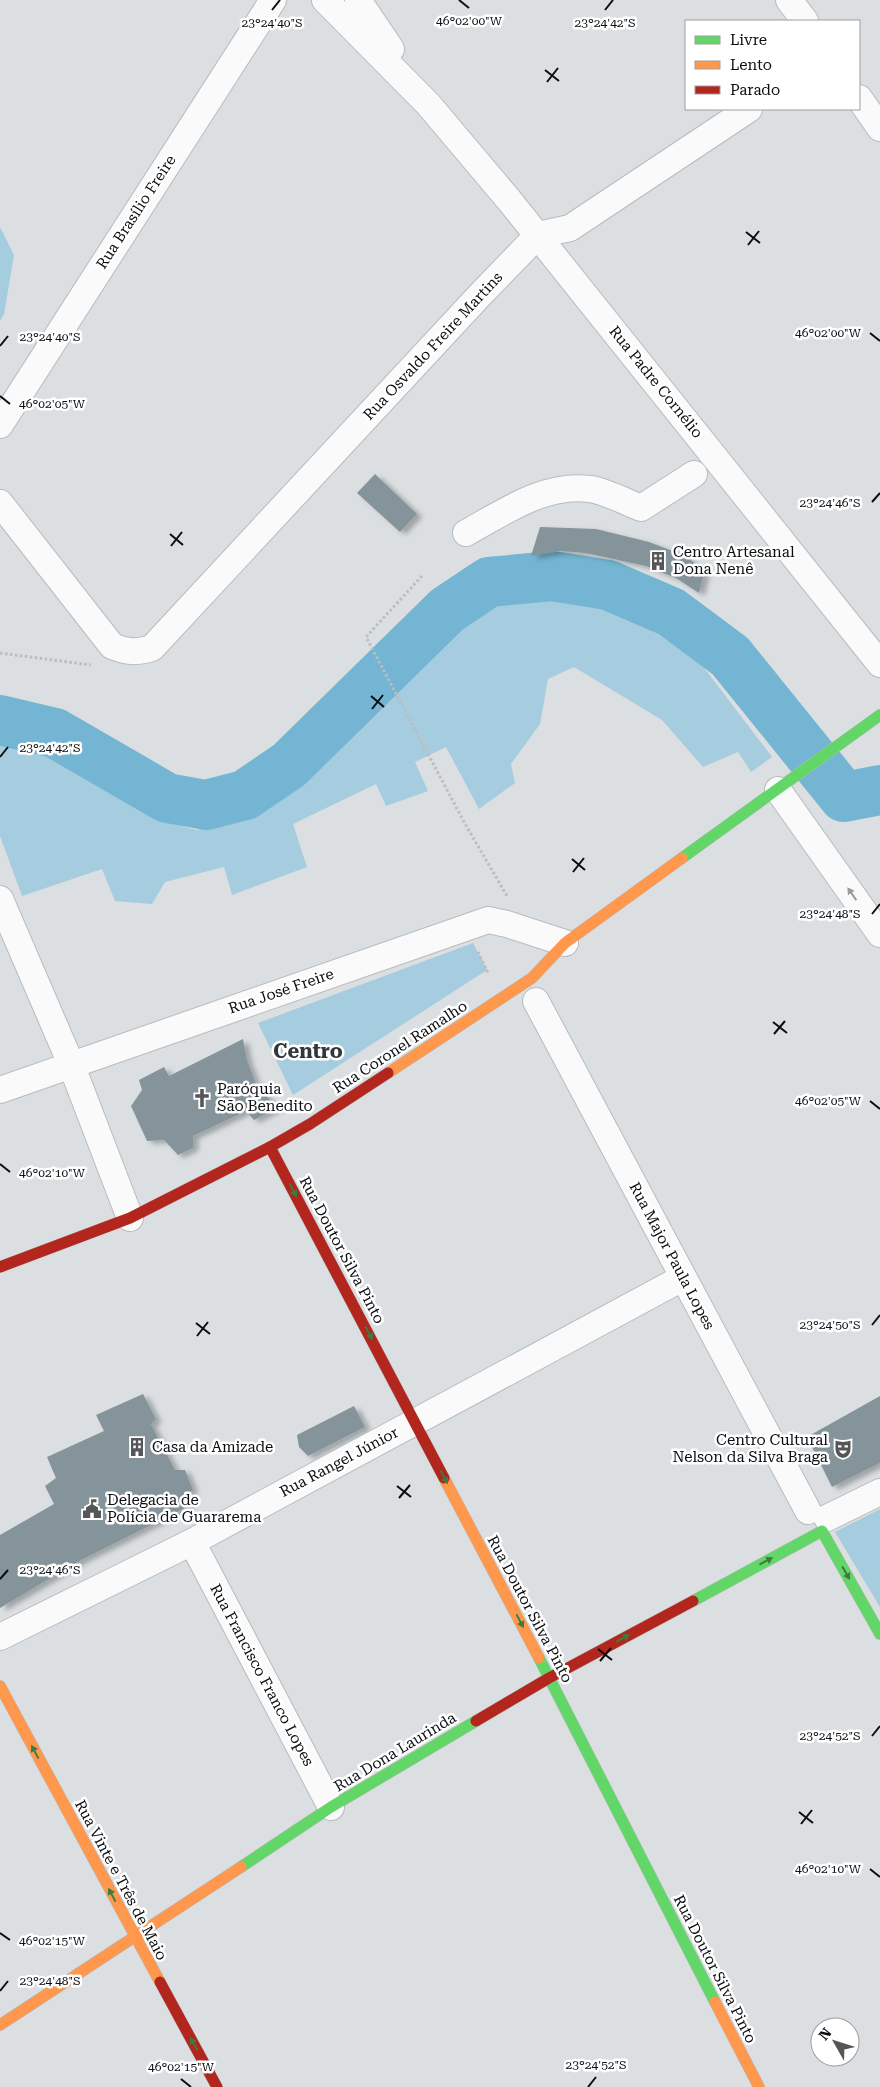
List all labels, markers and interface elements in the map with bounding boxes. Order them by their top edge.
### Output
text: 46°02'00"W [436,14,503,28]
text: 23°24'40"S [242,16,302,30]
text: 23°24'42"S [575,16,635,30]
legend [685,20,860,110]
text: Livre [730,31,767,49]
text: Lento [730,56,772,74]
text: Parado [730,81,780,99]
street label: Rua Brasílio Freire [92,152,180,272]
street label: Rua Osvaldo Freire Martins [360,268,506,424]
street label: Rua Padre Cornélio [605,322,707,442]
text: 46°02'00"W [795,326,862,340]
text: 23°24'40"S [20,330,80,344]
text: 46°02'05"W [19,397,86,411]
text: 23°24'46"S [800,496,860,510]
place label: Centro Artesanal Dona Nenê [673,543,795,578]
building icon: Centro Artesanal Dona Nenê [647,550,669,572]
text: 23°24'42"S [20,741,80,755]
one-way arrow [847,887,857,901]
text: 23°24'48"S [800,907,860,921]
street label: Rua José Freire [226,965,336,1017]
street label: Rua Coronel Ramalho [329,997,471,1097]
district label: Centro [273,1039,343,1063]
place label: Paróquia São Benedito [217,1080,313,1115]
church icon: Paróquia São Benedito [191,1087,213,1109]
text: 46°02'05"W [795,1094,862,1108]
text: 46°02'10"W [19,1166,86,1180]
street label: Rua Doutor Silva Pinto [296,1173,388,1327]
street label: Rua Major Paula Lopes [625,1179,719,1333]
one-way arrow [289,1182,297,1197]
text: 23°24'50"S [800,1318,860,1332]
one-way arrow [365,1326,373,1341]
street label: Rua Rangel Júnior [277,1423,401,1501]
place label: Centro Cultural Nelson da Silva Braga [672,1431,828,1466]
building icon: Casa da Amizade [126,1436,148,1458]
place label: Casa da Amizade [152,1438,273,1456]
theatre icon: Centro Cultural Nelson da Silva Braga [832,1438,854,1460]
one-way arrow [440,1470,449,1484]
place label: Delegacia de Polícia de Guararema [107,1491,261,1526]
public building icon: Delegacia de Polícia de Guararema [81,1498,103,1520]
street label: Rua Doutor Silva Pinto [484,1532,576,1686]
one-way arrow [759,1557,773,1565]
text: 23°24'46"S [20,1563,80,1577]
one-way arrow [841,1567,850,1580]
street label: Rua Francisco Franco Lopes [206,1581,318,1769]
one-way arrow [516,1614,524,1629]
one-way arrow [616,1634,630,1642]
street label: Rua Dona Laurinda [331,1708,459,1796]
text: 23°24'52"S [800,1729,860,1743]
one-way arrow [31,1745,39,1759]
street label: Rua Vinte e Três de Maio [71,1797,171,1963]
text: 46°02'10"W [795,1862,862,1876]
one-way arrow [108,1888,116,1902]
street label: Rua Doutor Silva Pinto [670,1892,760,2046]
text: 46°02'15"W [19,1934,86,1948]
text: 23°24'48"S [20,1974,80,1988]
north arrow [810,2017,860,2067]
text: N [815,2024,835,2043]
one-way arrow [190,2037,198,2052]
text: 23°24'52"S [566,2058,626,2072]
text: 46°02'15"W [148,2060,215,2074]

